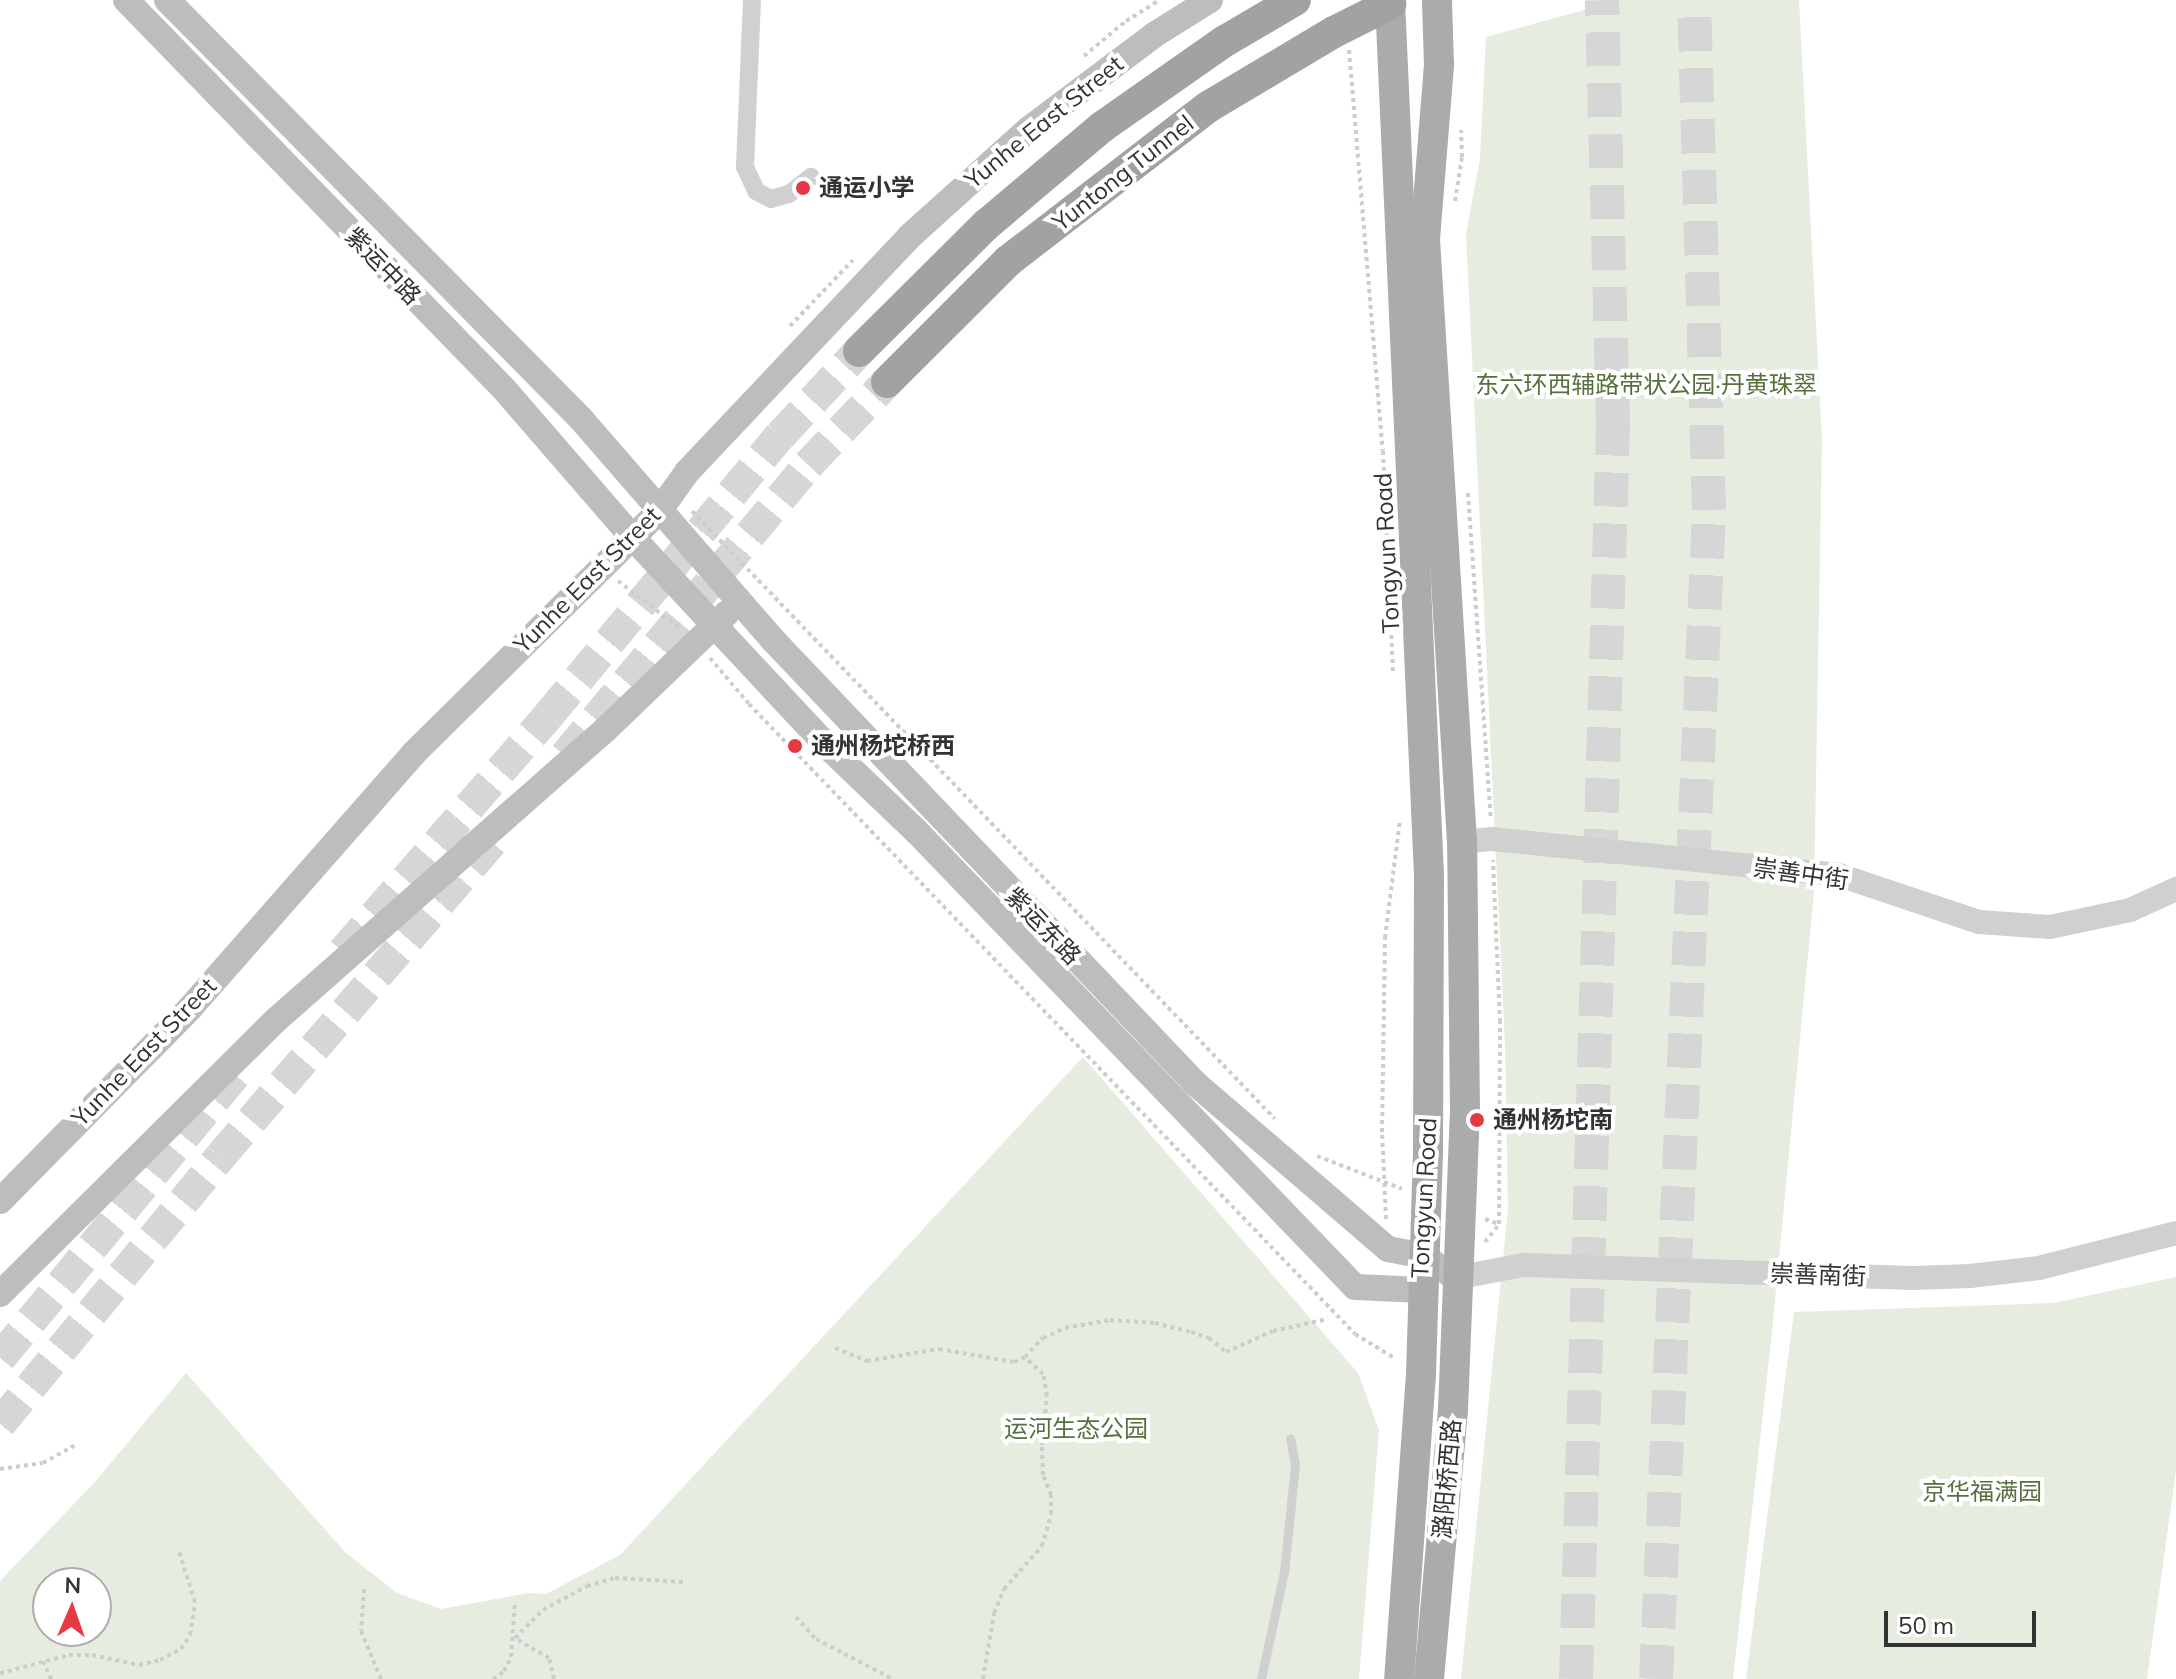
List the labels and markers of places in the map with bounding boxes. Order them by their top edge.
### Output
place label: 通运小学 [819,174,915,202]
marker: 通运小学 [794,179,812,197]
place label: 通州杨坨桥西 [811,732,955,760]
marker: 通州杨坨桥西 [786,737,804,755]
place label: 通州杨坨南 [1493,1106,1613,1134]
marker: 通州杨坨南 [1468,1111,1486,1129]

